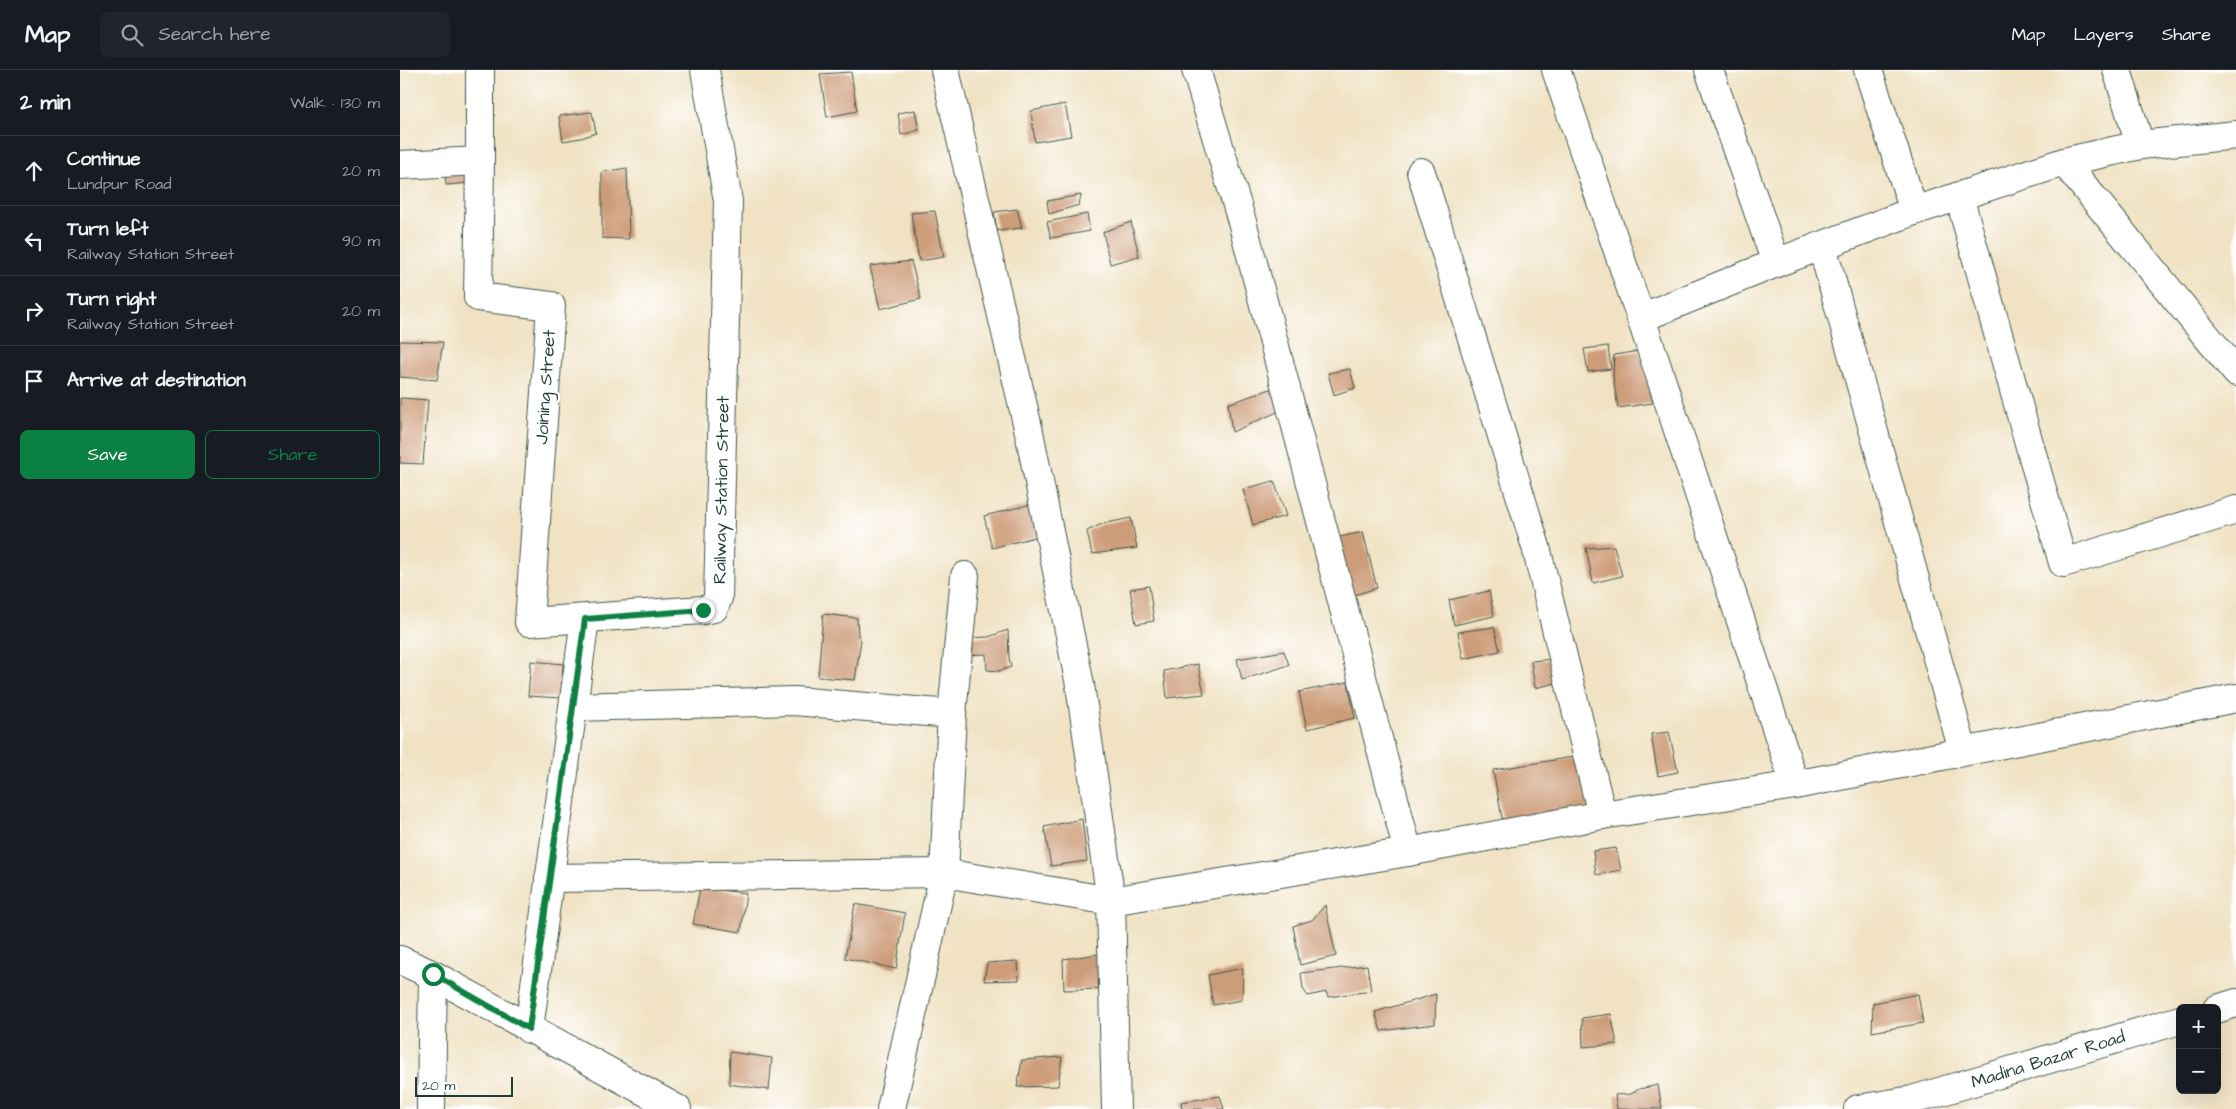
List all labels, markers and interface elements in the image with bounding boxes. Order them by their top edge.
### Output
search box [100,12,450,57]
text: Map [25,18,70,52]
icon: search [118,21,146,49]
text: Search here [158,21,271,48]
text: Map [2011,22,2045,47]
text: Layers [2073,22,2134,47]
text: Share [2162,22,2211,47]
text: 2 min [20,88,70,117]
text: Walk · 130 m [290,92,380,114]
text: Continue [67,146,141,173]
icon: ahead [20,157,48,185]
text: 20 m [342,160,380,182]
text: Lundpur Road [67,173,171,195]
text: Turn left [67,216,148,243]
icon: left [20,227,48,255]
text: 90 m [342,230,380,252]
text: Railway Station Street [67,243,234,265]
text: Turn right [67,286,156,313]
icon: right [20,297,48,325]
text: 20 m [342,300,380,322]
text: Railway Station Street [67,313,234,335]
street label: Joining Street [529,328,563,445]
icon: arrive [20,367,48,395]
text: Arrive at destination [67,367,246,394]
street label: Railway Station Street [707,395,737,584]
button: Save [20,430,195,479]
button: Share [205,430,380,479]
route end [692,599,715,622]
route start [422,963,445,986]
map controls [2176,1004,2221,1094]
button: + [2176,1004,2221,1049]
street label: Madina Bazar Road [1968,1024,2128,1095]
button: − [2176,1049,2221,1094]
scale bar [415,1074,512,1097]
text: 20 m [422,1076,455,1096]

